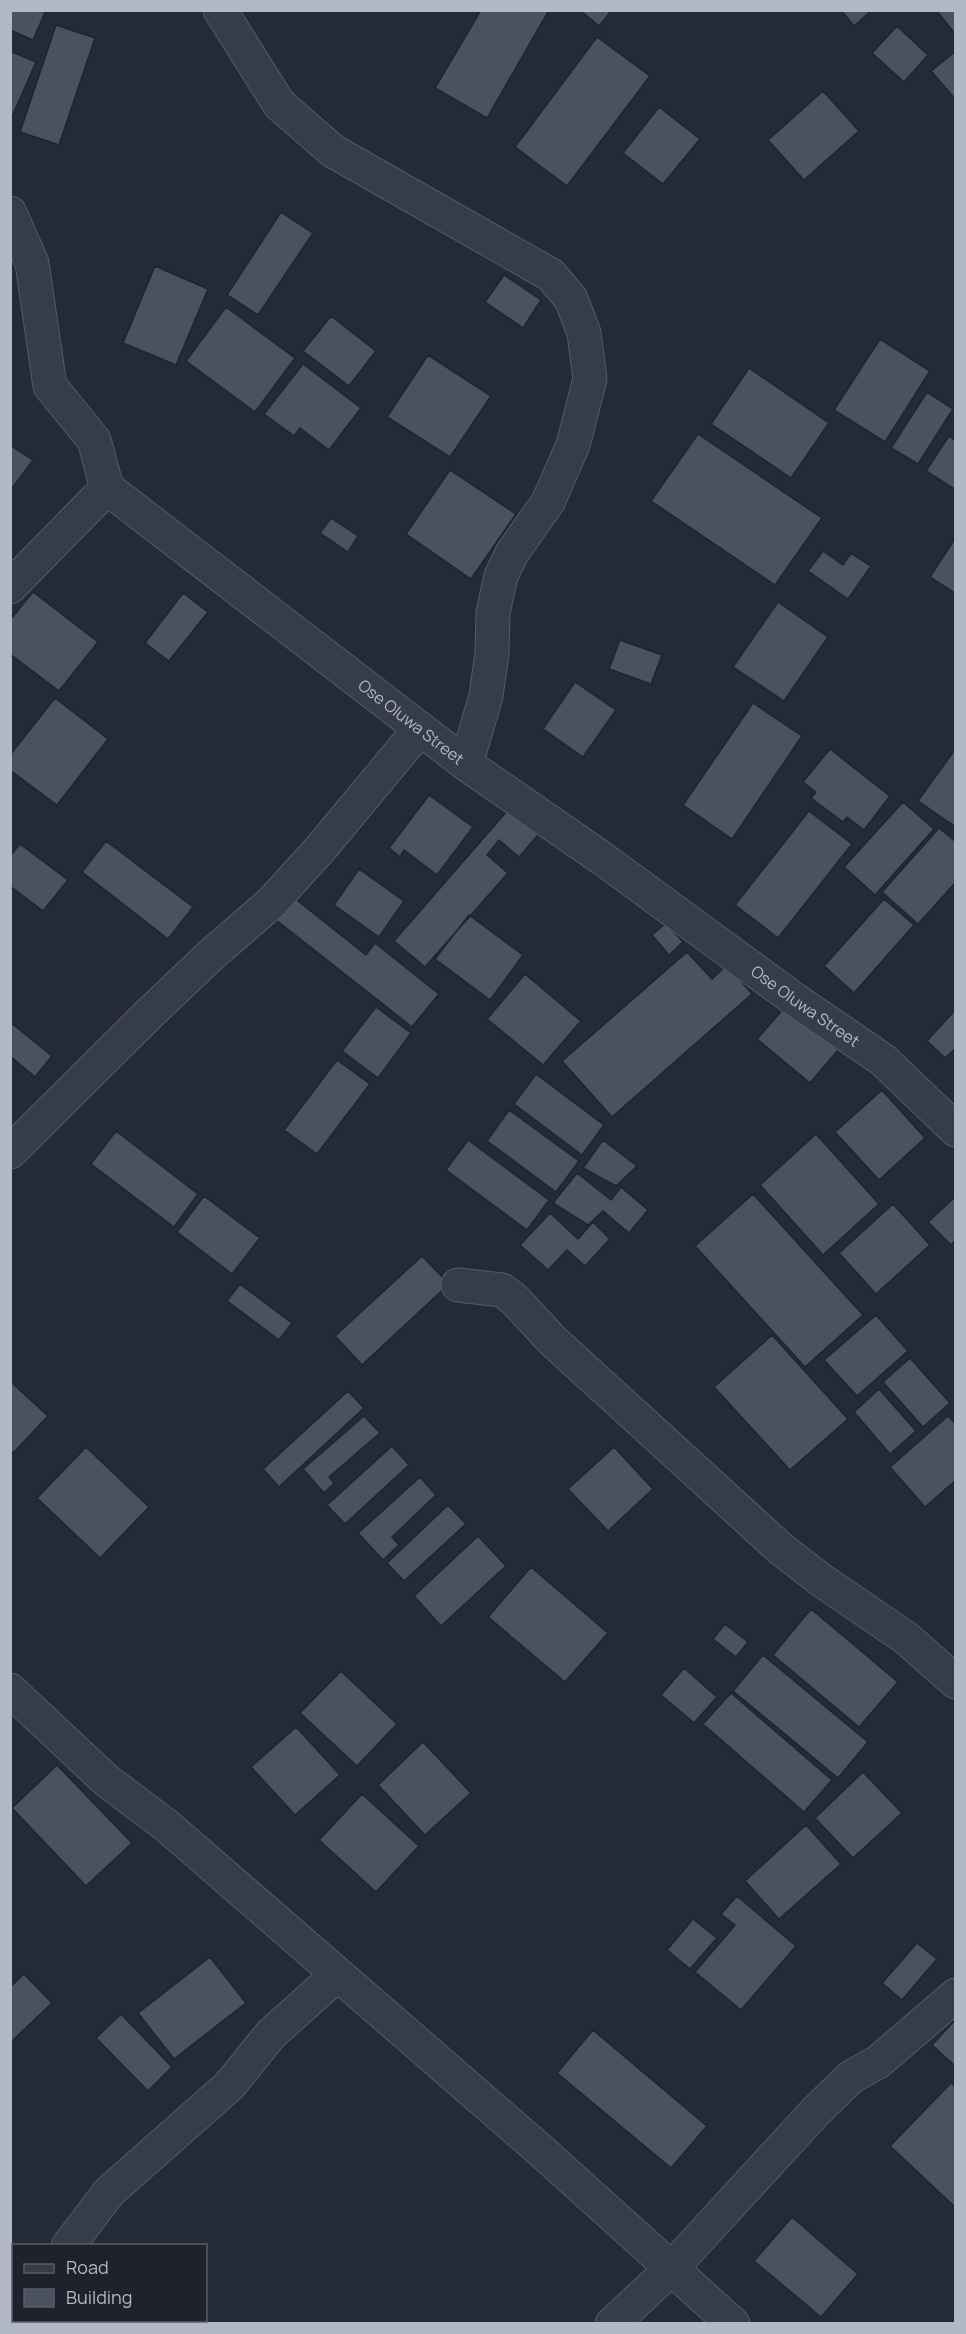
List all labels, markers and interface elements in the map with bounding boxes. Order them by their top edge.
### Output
street label: Ose Oluwa Street [354,674,469,770]
street label: Ose Oluwa Street [746,960,864,1052]
legend [12,2244,207,2322]
text: Road [66,2255,109,2279]
text: Building [66,2285,132,2309]

